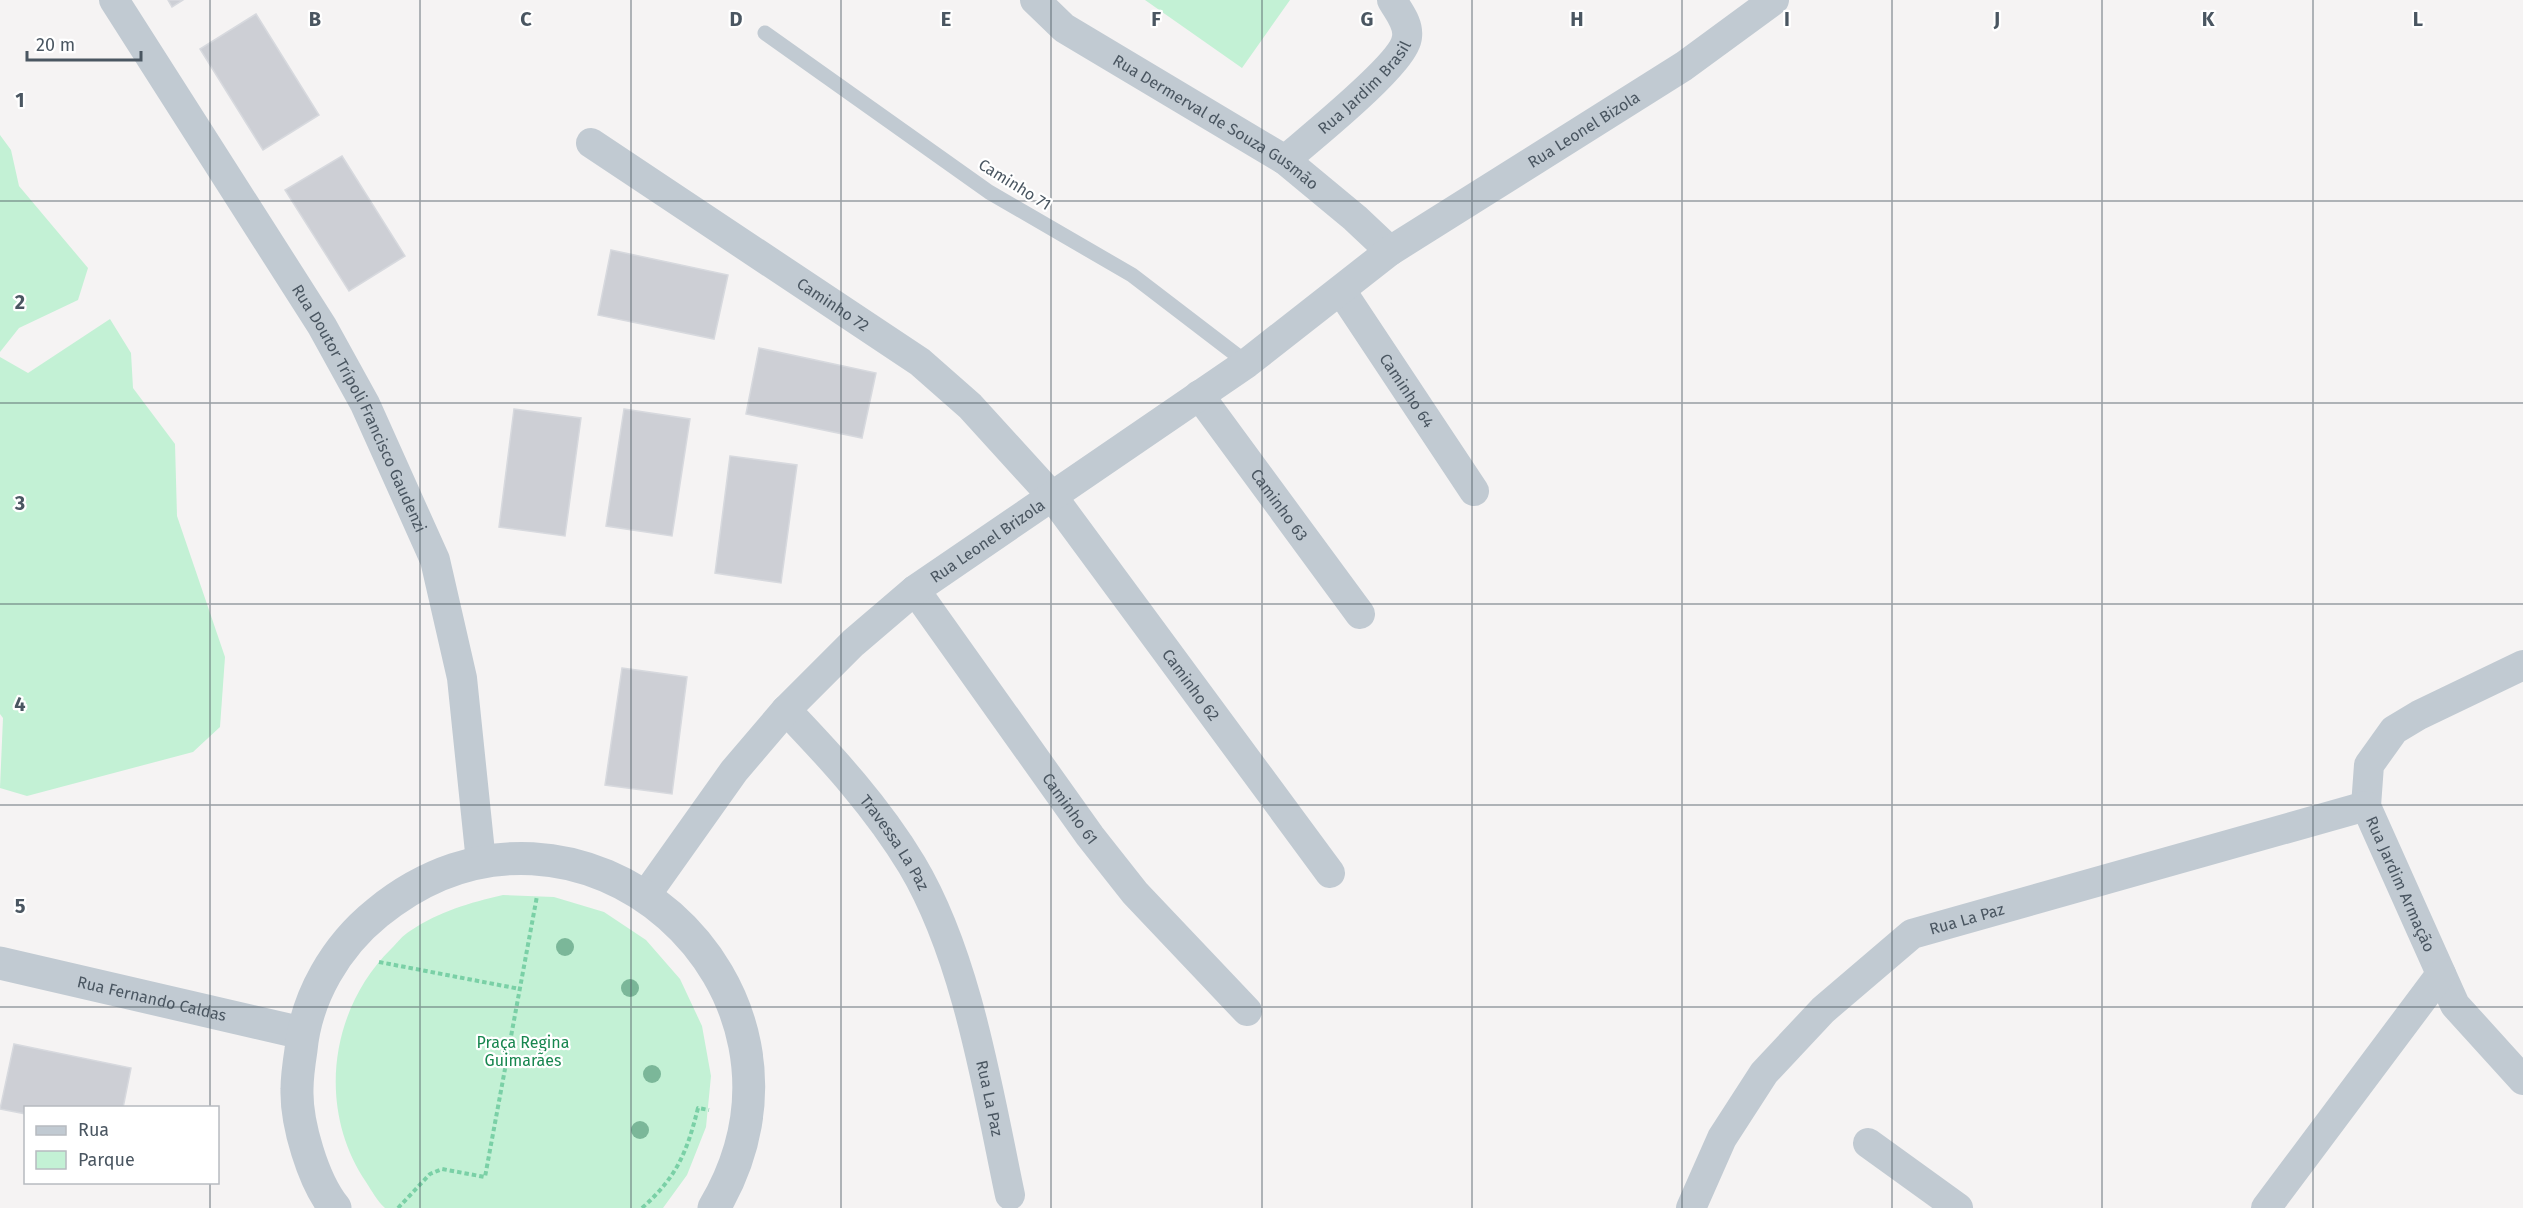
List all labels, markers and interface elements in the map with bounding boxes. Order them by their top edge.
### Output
text: B [309,7,321,31]
text: C [520,7,532,31]
text: D [729,7,743,31]
text: E [941,7,951,31]
text: F [1151,7,1161,31]
text: G [1361,7,1373,31]
text: H [1570,7,1584,31]
text: I [1784,7,1790,31]
text: J [1993,7,2000,31]
text: K [2202,7,2215,31]
text: L [2413,7,2423,31]
scale bar [27,24,141,62]
text: 20 m [36,34,75,56]
street label: Rua Jardim Brasil [1314,38,1415,138]
street label: Rua Dermerval de Souza Gusmão [1110,51,1322,194]
street label: Rua Leonel Bizola [1524,87,1643,172]
text: 1 [15,88,25,112]
street label: Caminho 71 [975,155,1054,214]
street label: Caminho 72 [793,274,873,336]
street label: Rua Doutor Trípoli Francisco Gaudenzi [288,281,430,535]
text: 2 [15,290,25,314]
street label: Caminho 64 [1375,350,1439,432]
street label: Caminho 63 [1246,465,1312,545]
text: 3 [14,491,25,515]
street label: Rua Leonel Brizola [927,495,1048,587]
street label: Caminho 62 [1158,645,1223,725]
text: 4 [14,692,26,716]
street label: Caminho 61 [1038,769,1102,848]
street label: Travessa La Paz [856,791,933,893]
street label: Rua Jardim Armação [2362,813,2439,955]
text: 5 [15,894,26,918]
street label: Rua La Paz [1927,900,2006,939]
street label: Rua Fernando Caldas [75,972,228,1025]
park label: Praça Regina Guimarães [477,1033,569,1070]
street label: Rua La Paz [972,1059,1007,1138]
legend [24,1106,219,1184]
text: Rua [78,1119,109,1141]
text: Parque [78,1149,135,1171]

